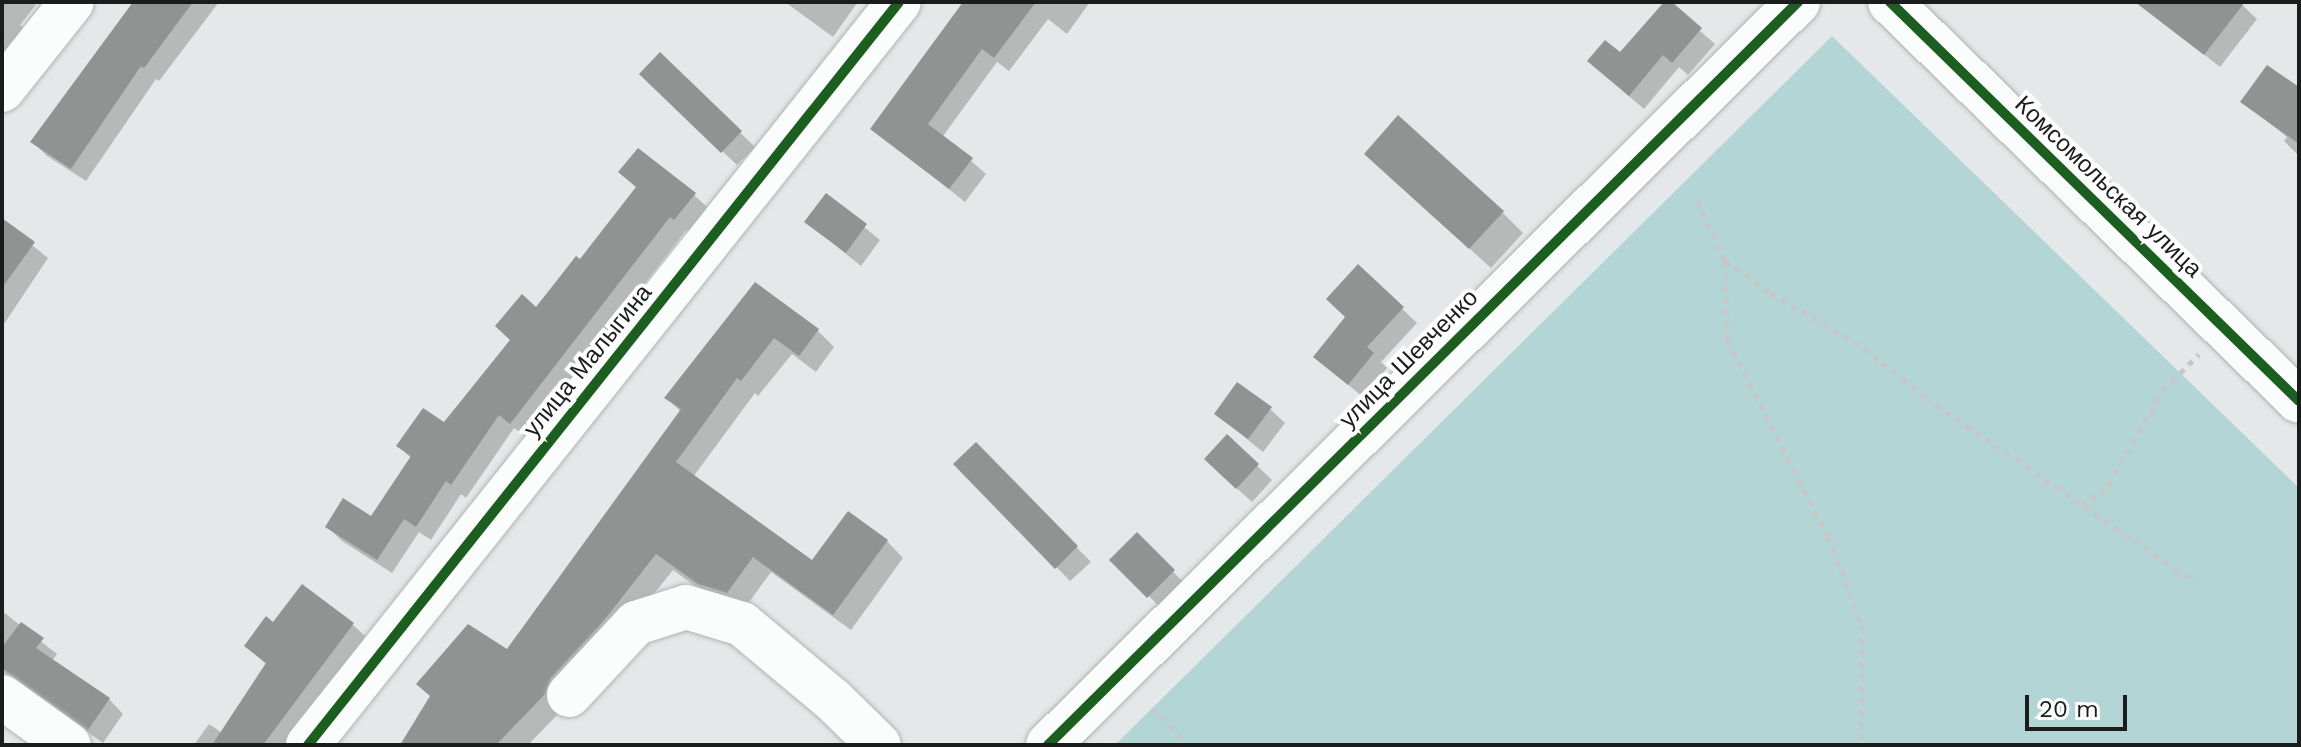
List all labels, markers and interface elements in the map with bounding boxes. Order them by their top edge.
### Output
street label: Комсомольская улица [2009,90,2207,284]
street label: улица Малыгина [518,279,658,443]
street label: улица Шевченко [1334,284,1484,434]
scale bar [2029,679,2131,729]
text: 20 m [2039,695,2099,723]

